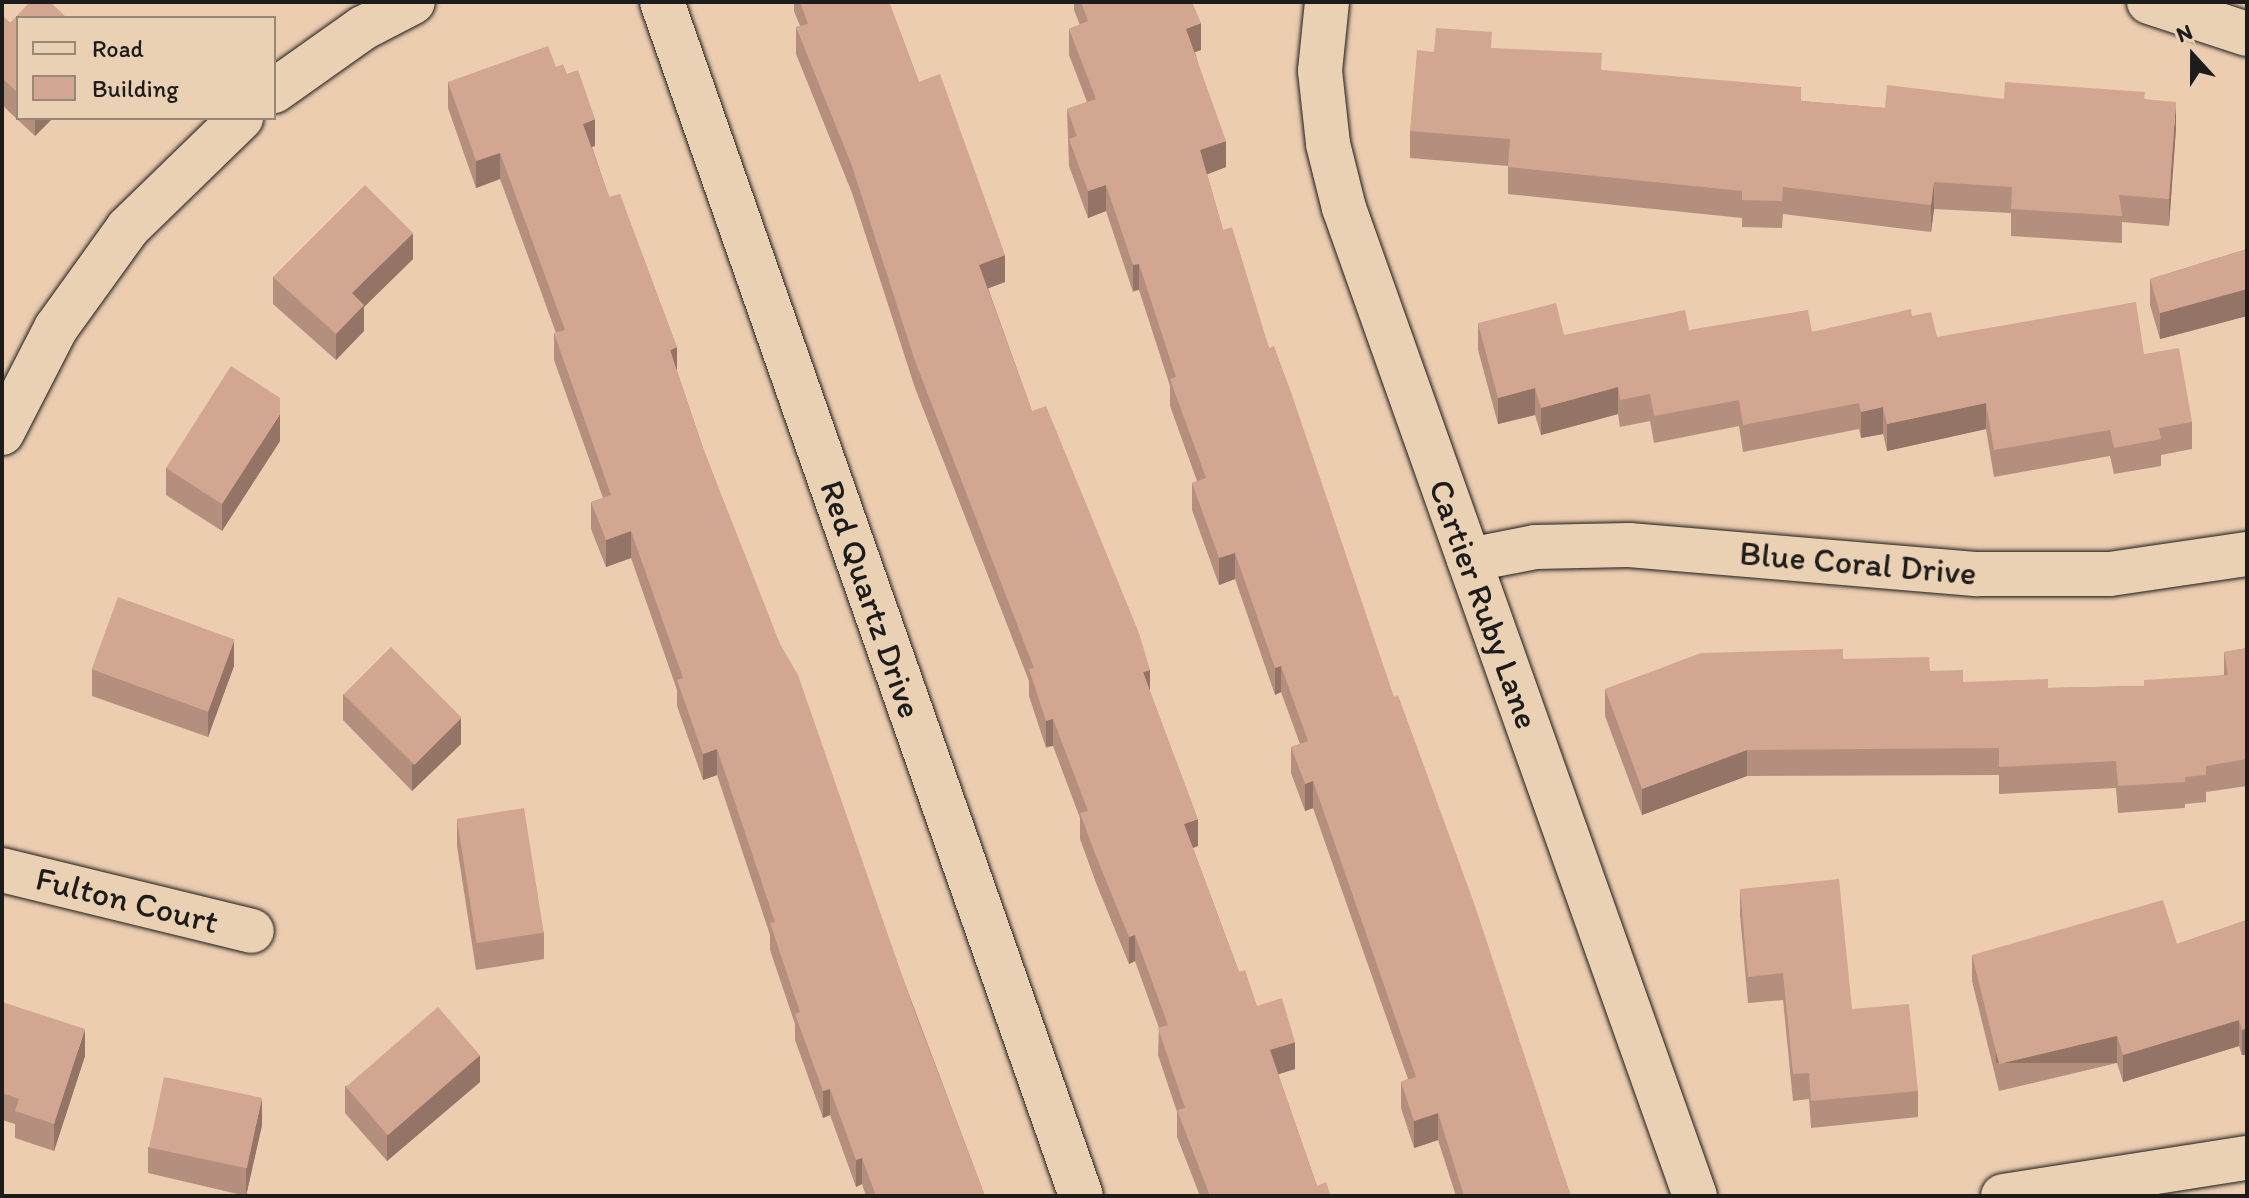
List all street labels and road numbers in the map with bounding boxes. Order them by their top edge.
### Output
street label: Red Quartz Drive [811,474,931,724]
street label: Cartier Ruby Lane [1420,474,1548,734]
street label: Blue Coral Drive [1738,532,1978,594]
street label: Fulton Court [32,858,222,942]

